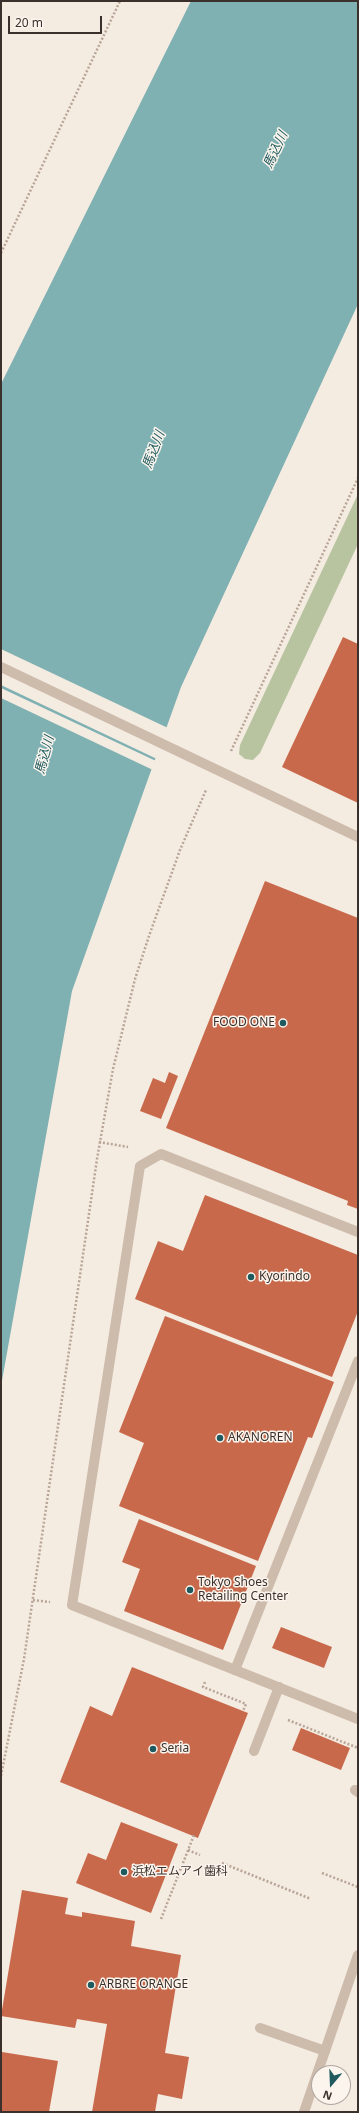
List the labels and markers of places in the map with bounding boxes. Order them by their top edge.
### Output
place label: FOOD ONE [213,1016,275,1030]
marker: FOOD ONE [278,1018,288,1028]
place label: Kyorindo [259,1270,310,1284]
marker: Kyorindo [246,1272,256,1282]
place label: AKANOREN [228,1431,293,1445]
marker: AKANOREN [215,1433,225,1443]
place label: Tokyo Shoes Retailing Center [198,1576,288,1604]
marker: Tokyo Shoes Retailing Center [185,1585,195,1595]
place label: Seria [161,1742,189,1756]
marker: Seria [148,1744,158,1754]
place label: 浜松エムアイ歯科 [132,1865,228,1879]
marker: 浜松エムアイ歯科 [119,1867,129,1877]
place label: ARBRE ORANGE [99,1978,188,1992]
marker: ARBRE ORANGE [86,1980,96,1990]

